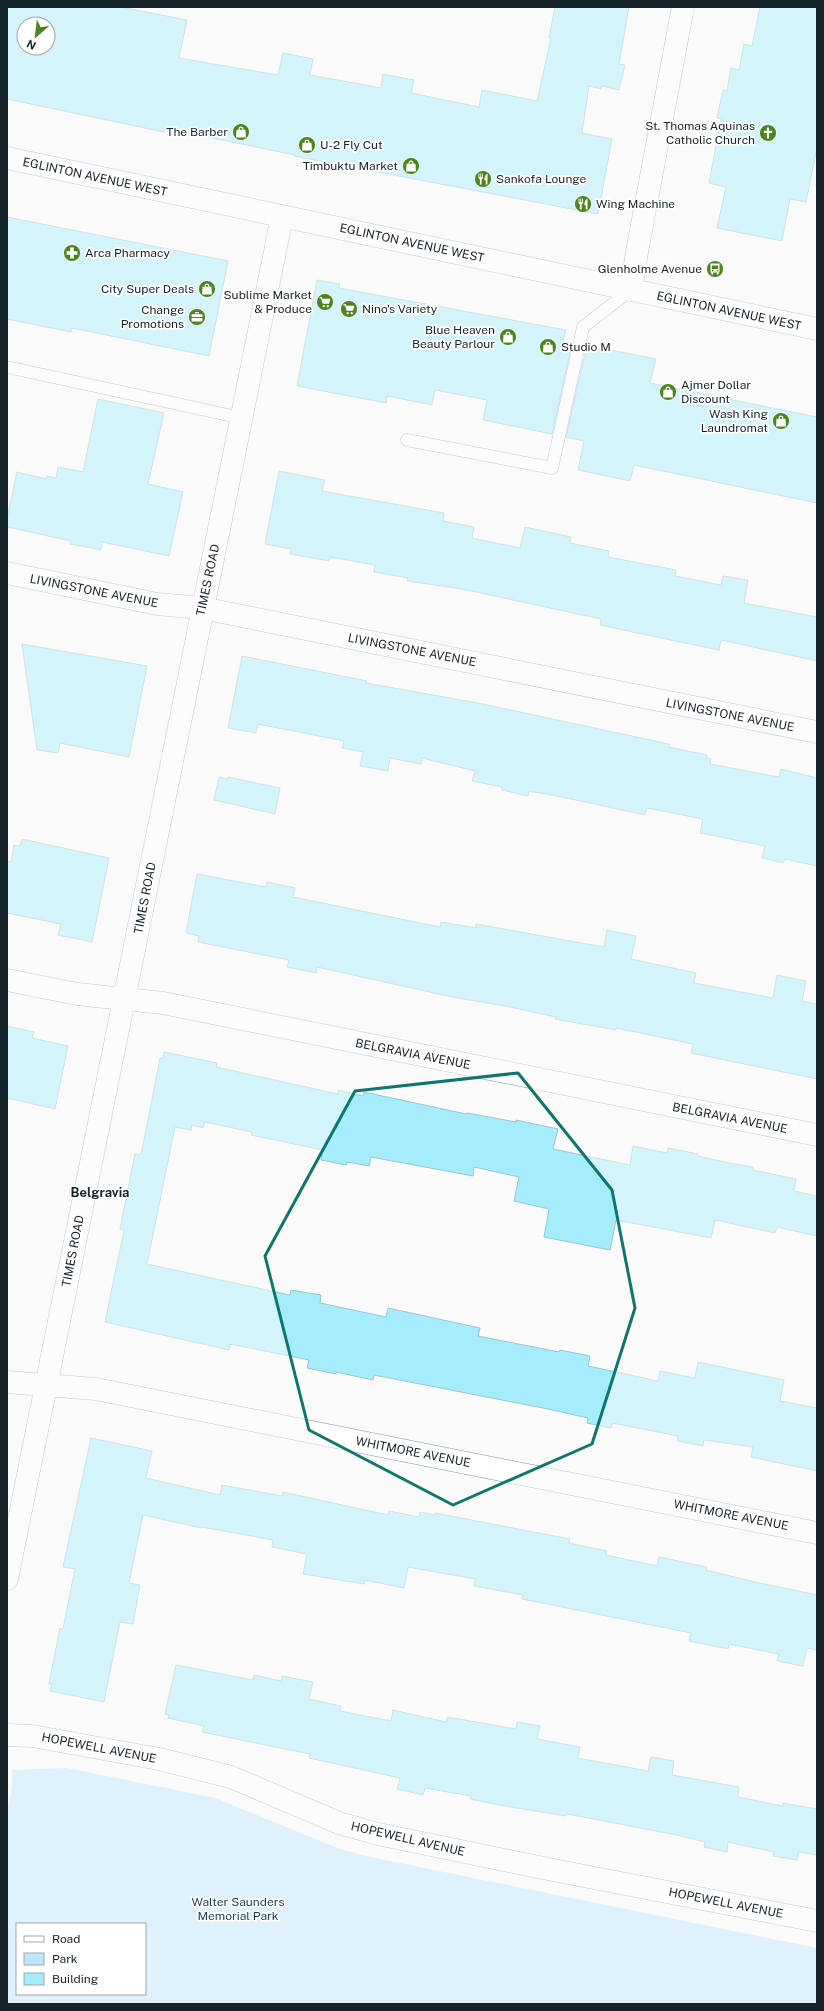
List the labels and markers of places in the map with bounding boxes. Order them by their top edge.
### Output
place label: St. Thomas Aquinas Catholic Church [645,119,755,147]
shop icon: The Barber [231,122,251,142]
church icon: St. Thomas Aquinas Catholic Church [758,123,778,143]
place label: The Barber [166,125,228,139]
shop icon: U-2 Fly Cut [297,135,317,155]
place label: U-2 Fly Cut [320,138,383,152]
shop icon: Timbuktu Market [401,156,421,176]
place label: Timbuktu Market [303,159,398,173]
restaurant icon: Sankofa Lounge [473,169,493,189]
place label: Sankofa Lounge [496,172,587,186]
restaurant icon: Wing Machine [573,194,593,214]
place label: Wing Machine [596,197,675,211]
pharmacy icon: Arca Pharmacy [62,243,82,263]
place label: Arca Pharmacy [85,246,170,260]
bus stop icon: Glenholme Avenue [705,259,725,279]
place label: Glenholme Avenue [598,262,702,276]
shop icon: City Super Deals [197,279,217,299]
place label: City Super Deals [101,282,194,296]
place label: Sublime Market & Produce [224,288,312,316]
supermarket icon: Sublime Market & Produce [315,292,335,312]
supermarket icon: Nino's Variety [339,299,359,319]
place label: Nino's Variety [362,302,438,316]
place label: Change Promotions [121,303,184,331]
office icon: Change Promotions [187,307,207,327]
place label: Blue Heaven Beauty Parlour [412,323,495,351]
shop icon: Blue Heaven Beauty Parlour [498,327,518,347]
shop icon: Studio M [538,337,558,357]
place label: Studio M [561,340,611,354]
place label: Ajmer Dollar Discount [681,378,751,406]
shop icon: Ajmer Dollar Discount [658,382,678,402]
place label: Wash King Laundromat [701,407,768,435]
shop icon: Wash King Laundromat [771,411,791,431]

